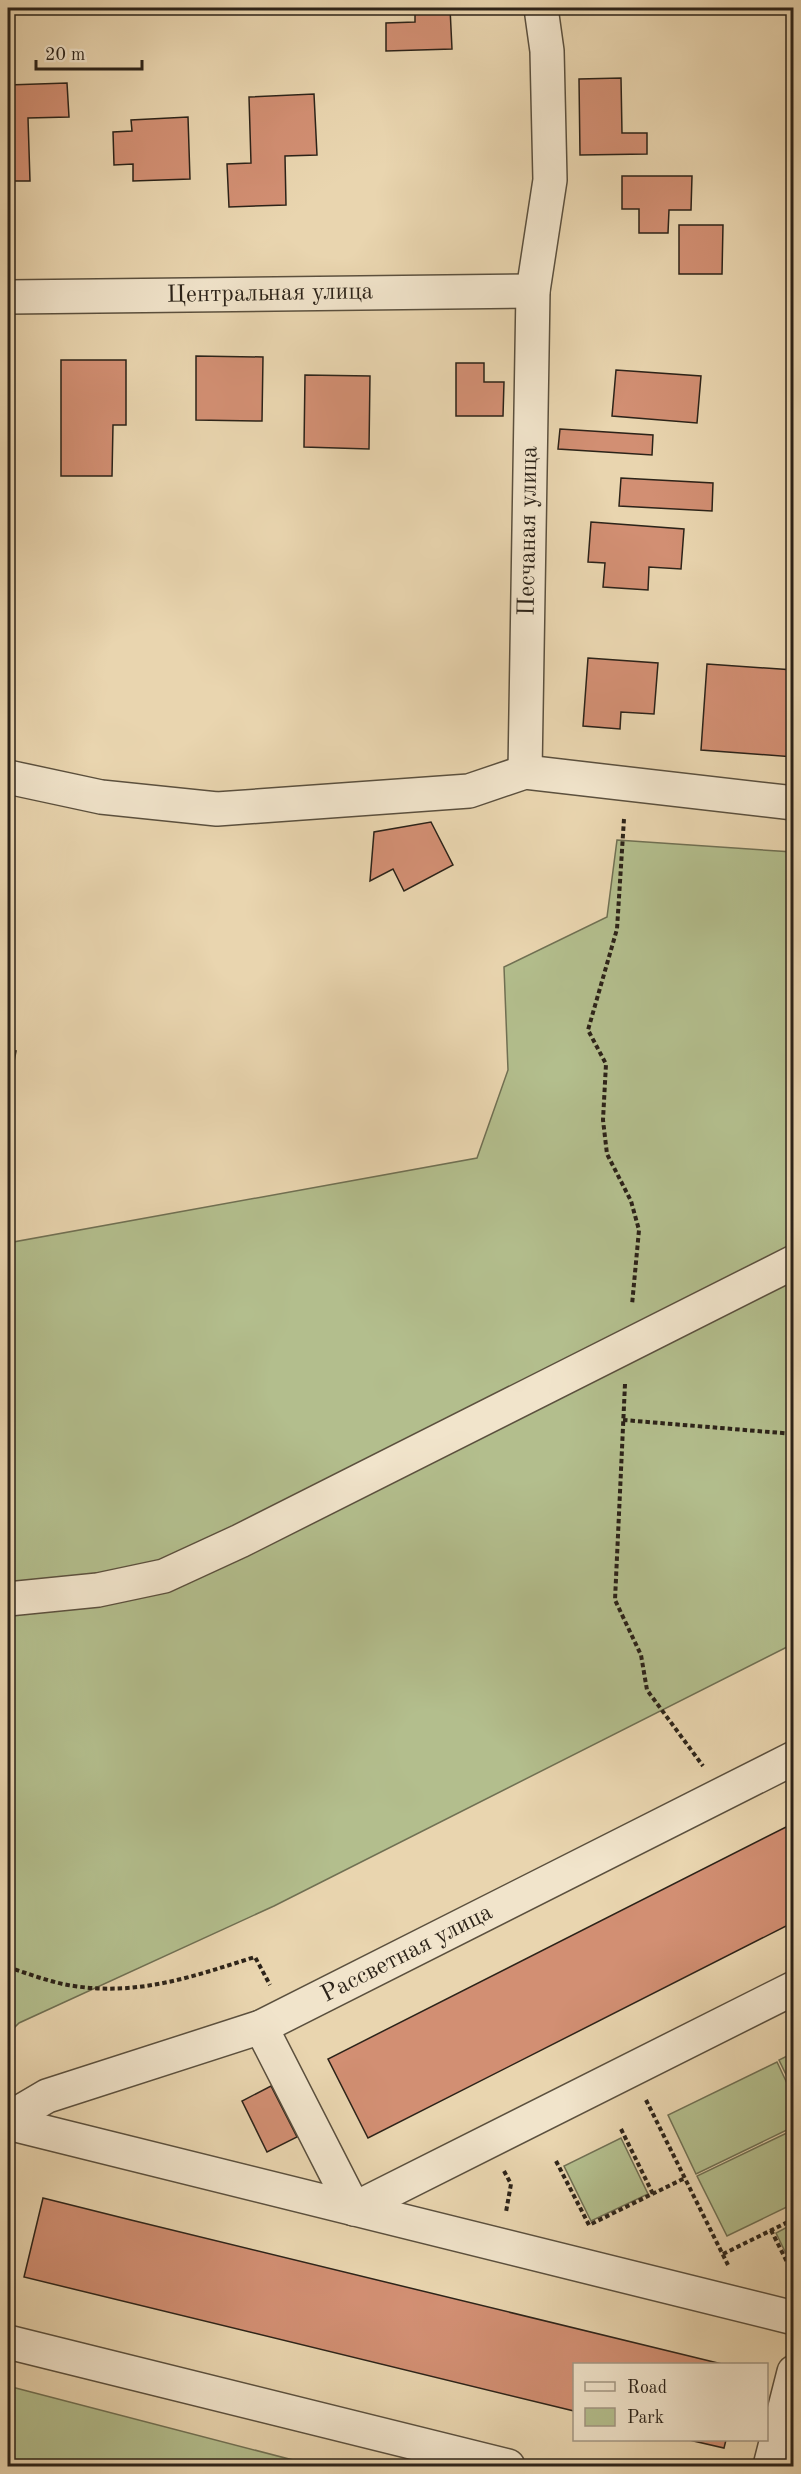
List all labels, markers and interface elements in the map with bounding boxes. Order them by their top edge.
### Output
scale bar [36,33,142,71]
text: 20 m [45,46,85,64]
street label: Центральная улица [166,280,374,308]
street label: Песчаная улица [516,446,542,616]
street label: Рассветная улица [318,1900,497,2008]
legend [573,2363,768,2441]
text: Road [627,2379,667,2397]
text: Park [627,2409,664,2427]

